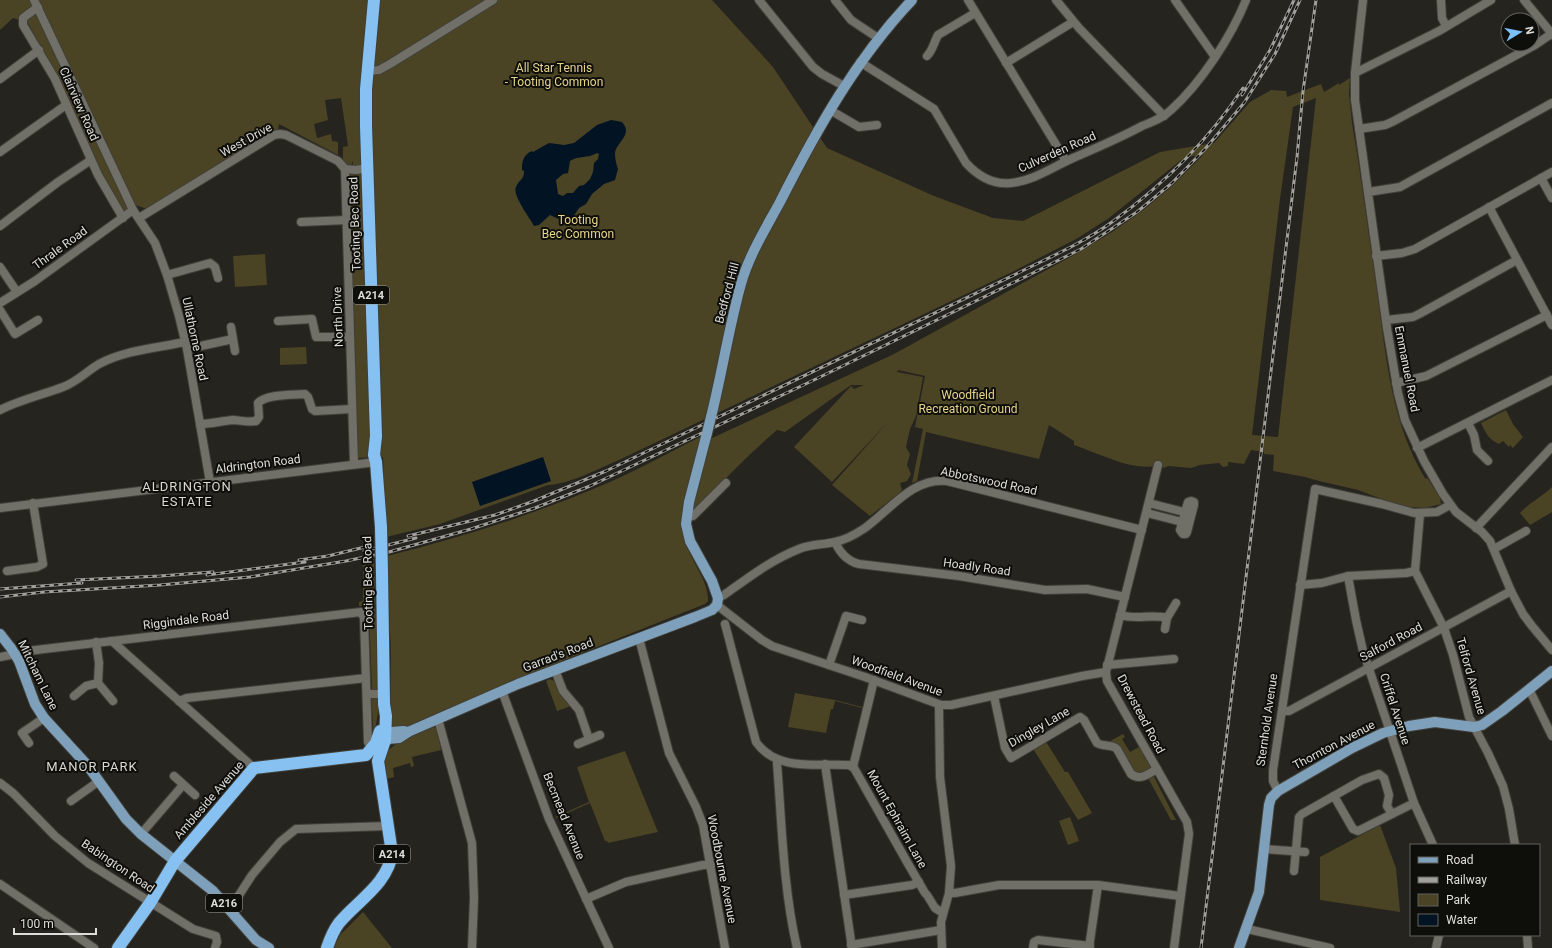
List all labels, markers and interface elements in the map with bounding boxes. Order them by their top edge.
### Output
north arrow [1500,12,1540,52]
text: N [1522,25,1536,36]
park label: All Star Tennis - Tooting Common [505,61,603,89]
street label: Clairview Road [57,65,101,143]
street label: West Drive [218,120,274,160]
street label: Culverden Road [1016,129,1098,175]
street label: Tooting Bec Road [346,177,364,271]
park label: Tooting Bec Common [542,213,614,241]
street label: Thrale Road [30,224,90,272]
street label: Bedford Hill [712,261,742,325]
road number: A214 [353,286,389,304]
street label: North Drive [330,287,346,347]
street label: Ullathorne Road [179,296,211,382]
street label: Emmanuel Road [1392,325,1422,413]
park label: Woodfield Recreation Ground [918,388,1018,416]
street label: Aldrington Road [215,452,301,476]
street label: Abbotswood Road [939,464,1039,498]
district label: ALDRINGTON ESTATE [142,479,232,509]
street label: Tooting Bec Road [360,536,376,630]
street label: Hoadly Road [942,555,1012,579]
street label: Riggindale Road [142,608,230,632]
street label: Salford Road [1357,620,1425,664]
street label: Garrad's Road [521,635,595,675]
street label: Telford Avenue [1453,636,1489,716]
street label: Mitcham Lane [15,638,61,712]
street label: Woodfield Avenue [850,653,944,699]
street label: Criffel Avenue [1377,671,1413,747]
street label: Drewstead Road [1114,672,1168,756]
street label: Sternhold Avenue [1254,673,1280,767]
street label: Dingley Lane [1006,704,1072,750]
street label: Thornton Avenue [1291,718,1377,772]
street label: Ambleside Avenue [171,758,247,842]
district label: MANOR PARK [46,759,138,774]
street label: Mount Ephraim Lane [864,767,930,871]
street label: Becmead Avenue [540,770,588,862]
street label: Woodbourne Avenue [705,813,739,925]
street label: Babington Road [79,836,157,896]
legend [1410,844,1540,936]
road number: A214 [374,845,410,863]
text: Road [1446,853,1474,867]
text: Railway [1446,873,1487,887]
text: Park [1446,893,1471,907]
road number: A216 [206,894,242,912]
scale bar [14,910,96,936]
text: Water [1446,913,1477,927]
text: 100 m [20,917,54,931]

